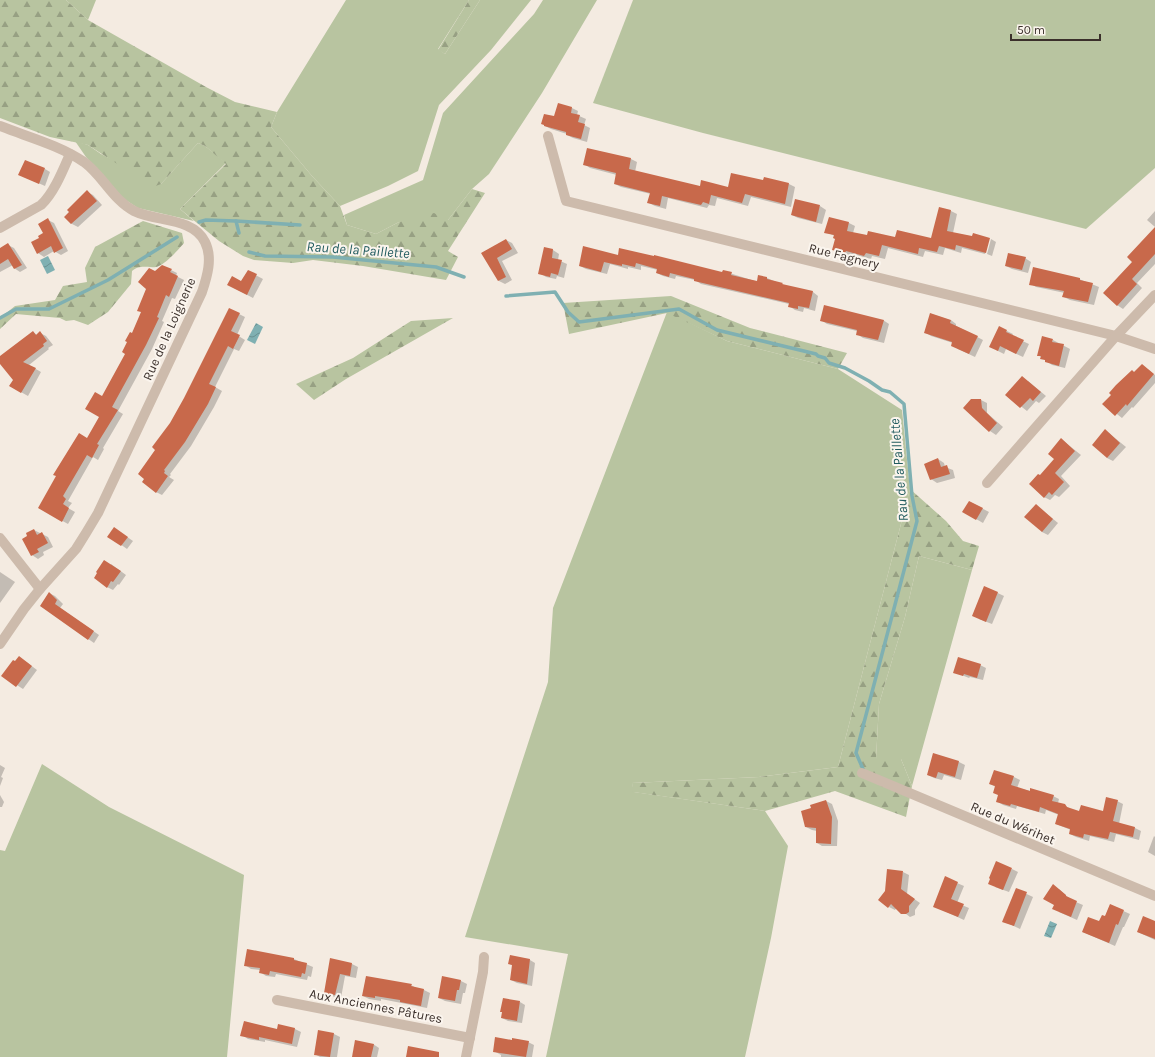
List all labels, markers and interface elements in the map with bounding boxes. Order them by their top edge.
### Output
scale bar [1011,16,1100,42]
text: 50 m [1017,23,1045,37]
water label: Rau de la Paillette [306,238,411,262]
street label: Rue Fagnery [807,240,881,272]
street label: Rue de la Loignerie [140,275,199,383]
water label: Rau de la Paillette [886,417,912,522]
street label: Rue du Wérihet [969,798,1058,848]
street label: Aux Anciennes Pâtures [308,986,444,1026]

